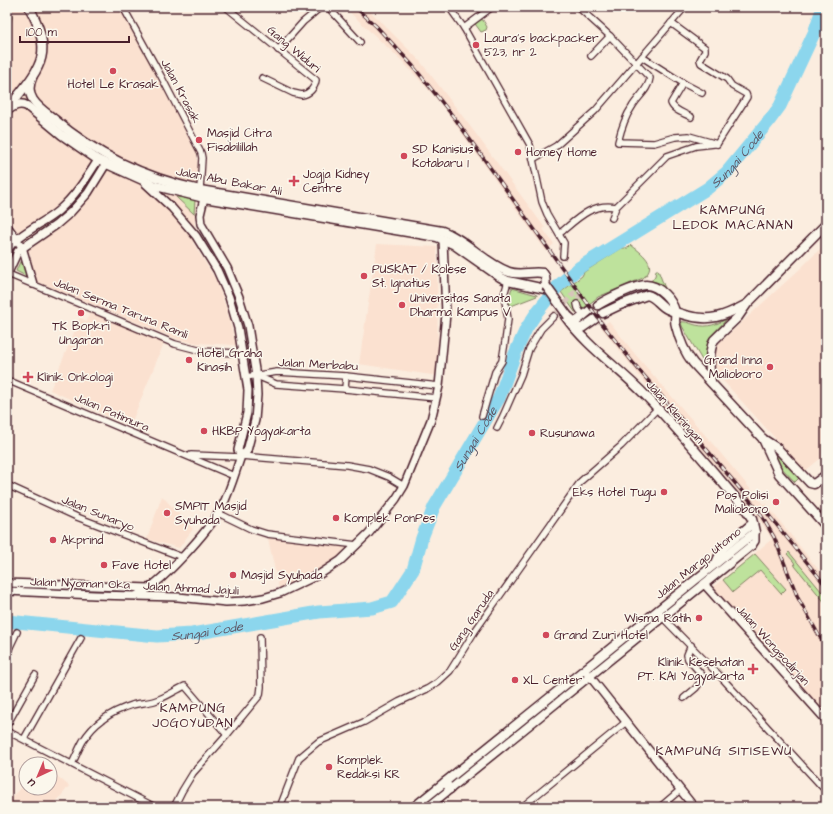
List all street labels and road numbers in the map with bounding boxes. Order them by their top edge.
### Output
street label: Gang Widuri [263,22,324,78]
street label: Jalan Krasak [156,56,205,127]
street label: Jalan Abu Bakar Ali [175,163,283,200]
street label: Jalan Serma Taruna Ramli [51,274,191,343]
street label: Jalan Merbabu [278,354,358,375]
street label: Jalan Kleringan [641,377,708,448]
street label: Jalan Patimura [72,389,152,436]
street label: Jalan Sunaryo [58,491,137,537]
street label: Jalan Margo Utomo [652,523,746,604]
street label: Jalan Nyoman Oka [30,573,130,595]
street label: Jalan Ahmad Jajuli [143,578,239,600]
street label: Gang Garuda [445,586,499,655]
street label: Jalan Wongsodirjan [731,601,813,690]

